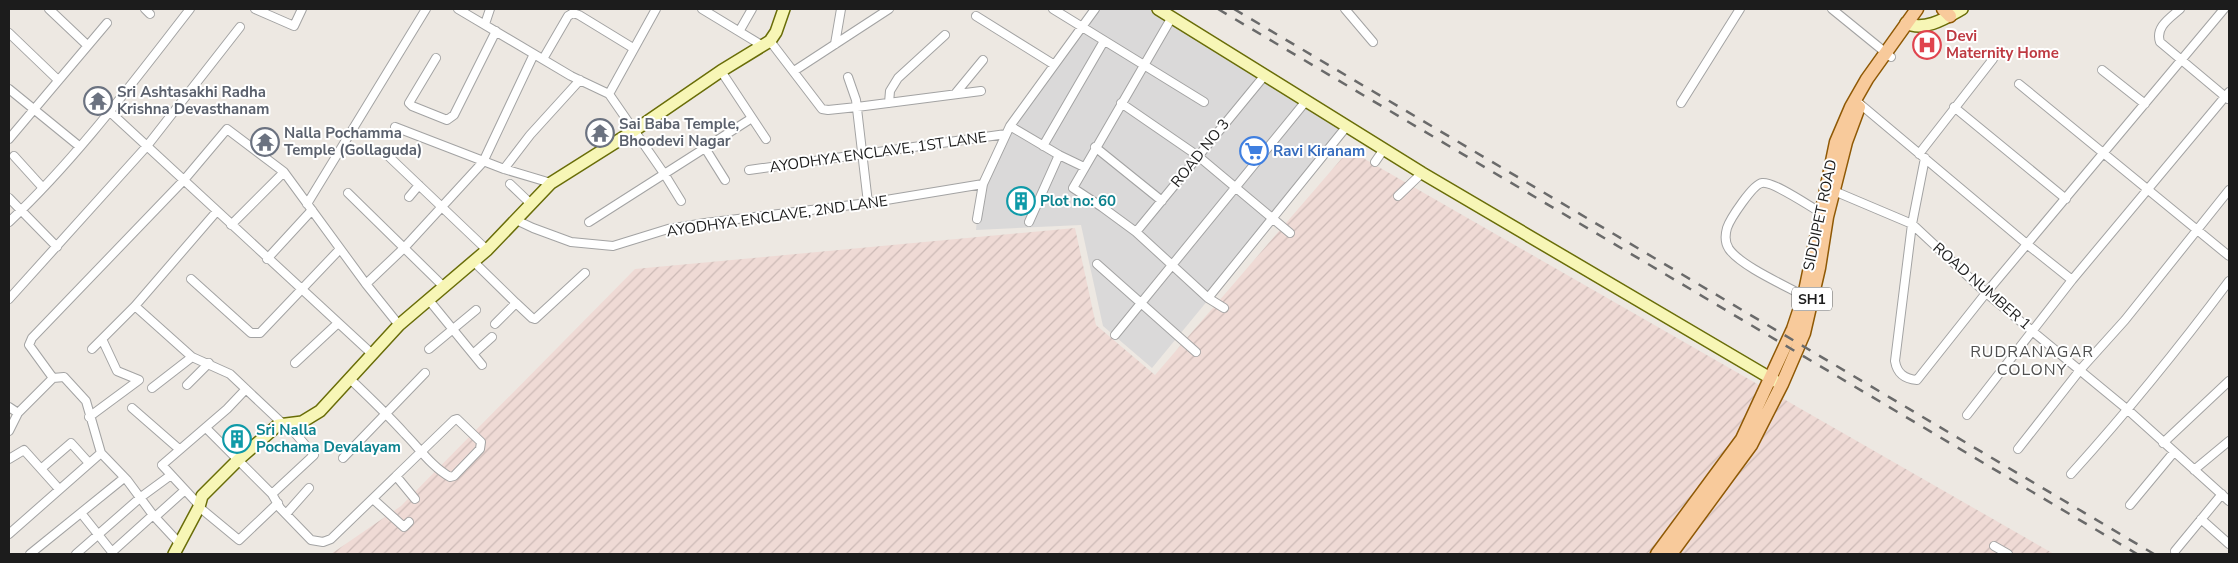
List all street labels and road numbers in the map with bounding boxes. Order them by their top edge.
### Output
street label: ROAD NO 3 [1166,115,1234,191]
street label: AYODHYA ENCLAVE, 1ST LANE [768,127,988,177]
street label: SIDDIPET ROAD [1798,157,1842,273]
street label: AYODHYA ENCLAVE, 2ND LANE [665,191,889,241]
street label: ROAD NUMBER 1 [1929,238,2035,334]
road number: SH1 [1792,288,1832,310]

